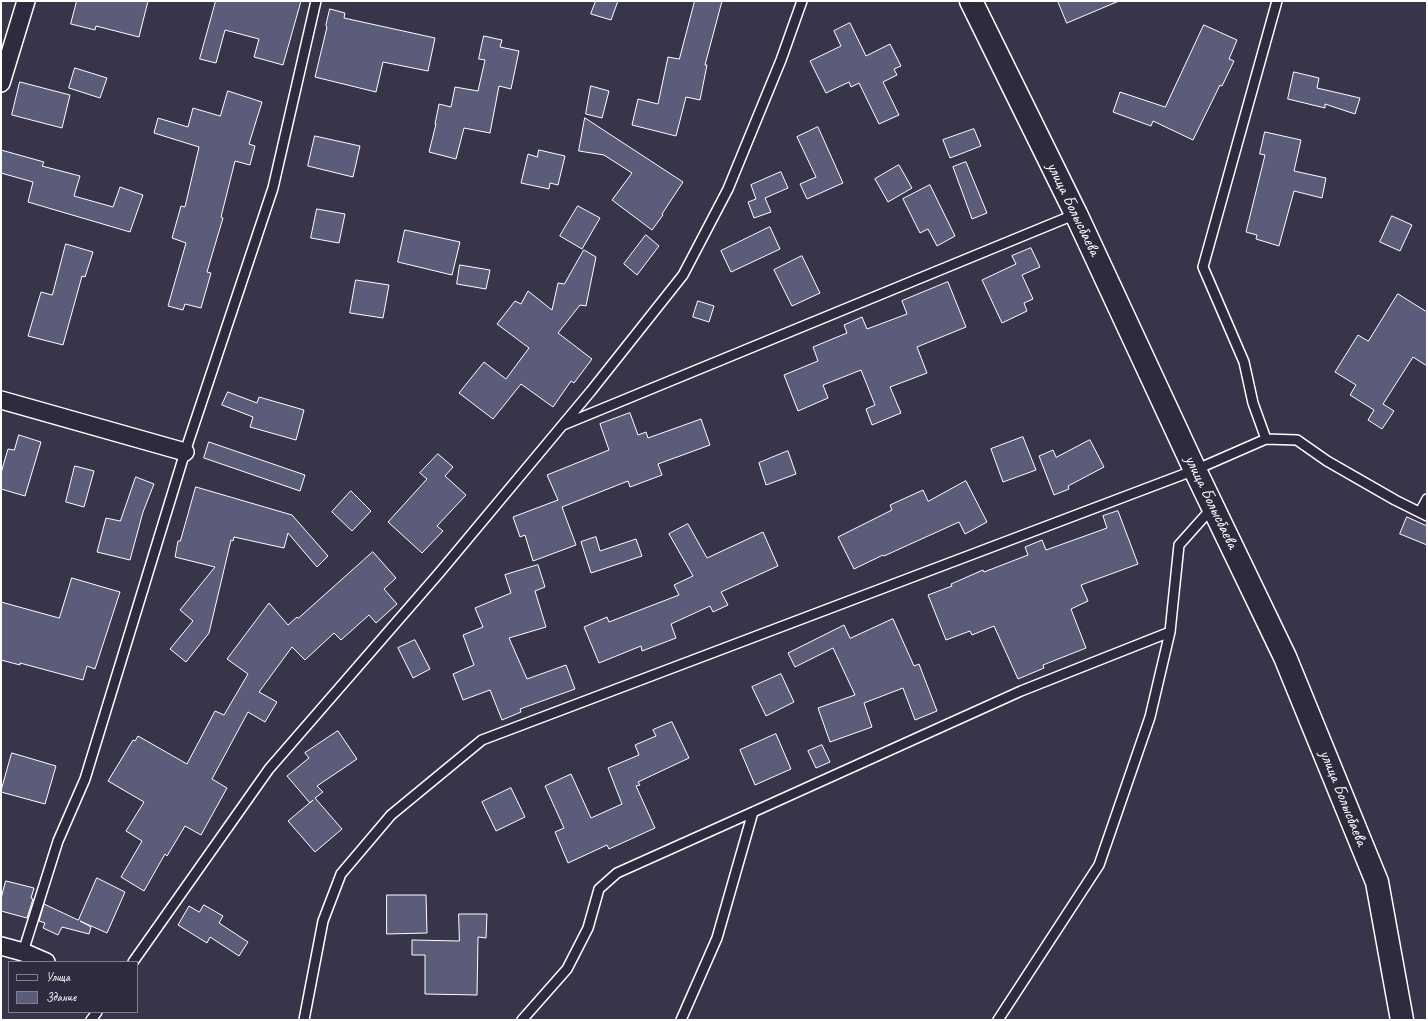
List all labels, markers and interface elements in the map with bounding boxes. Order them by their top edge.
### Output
street label: улица Болысбаева [1042,159,1104,259]
street label: улица Болысбаева [1180,452,1242,552]
street label: улица Болысбаева [1314,747,1372,849]
legend [8,961,138,1013]
text: Улица [46,969,70,985]
text: Здание [46,989,76,1005]

